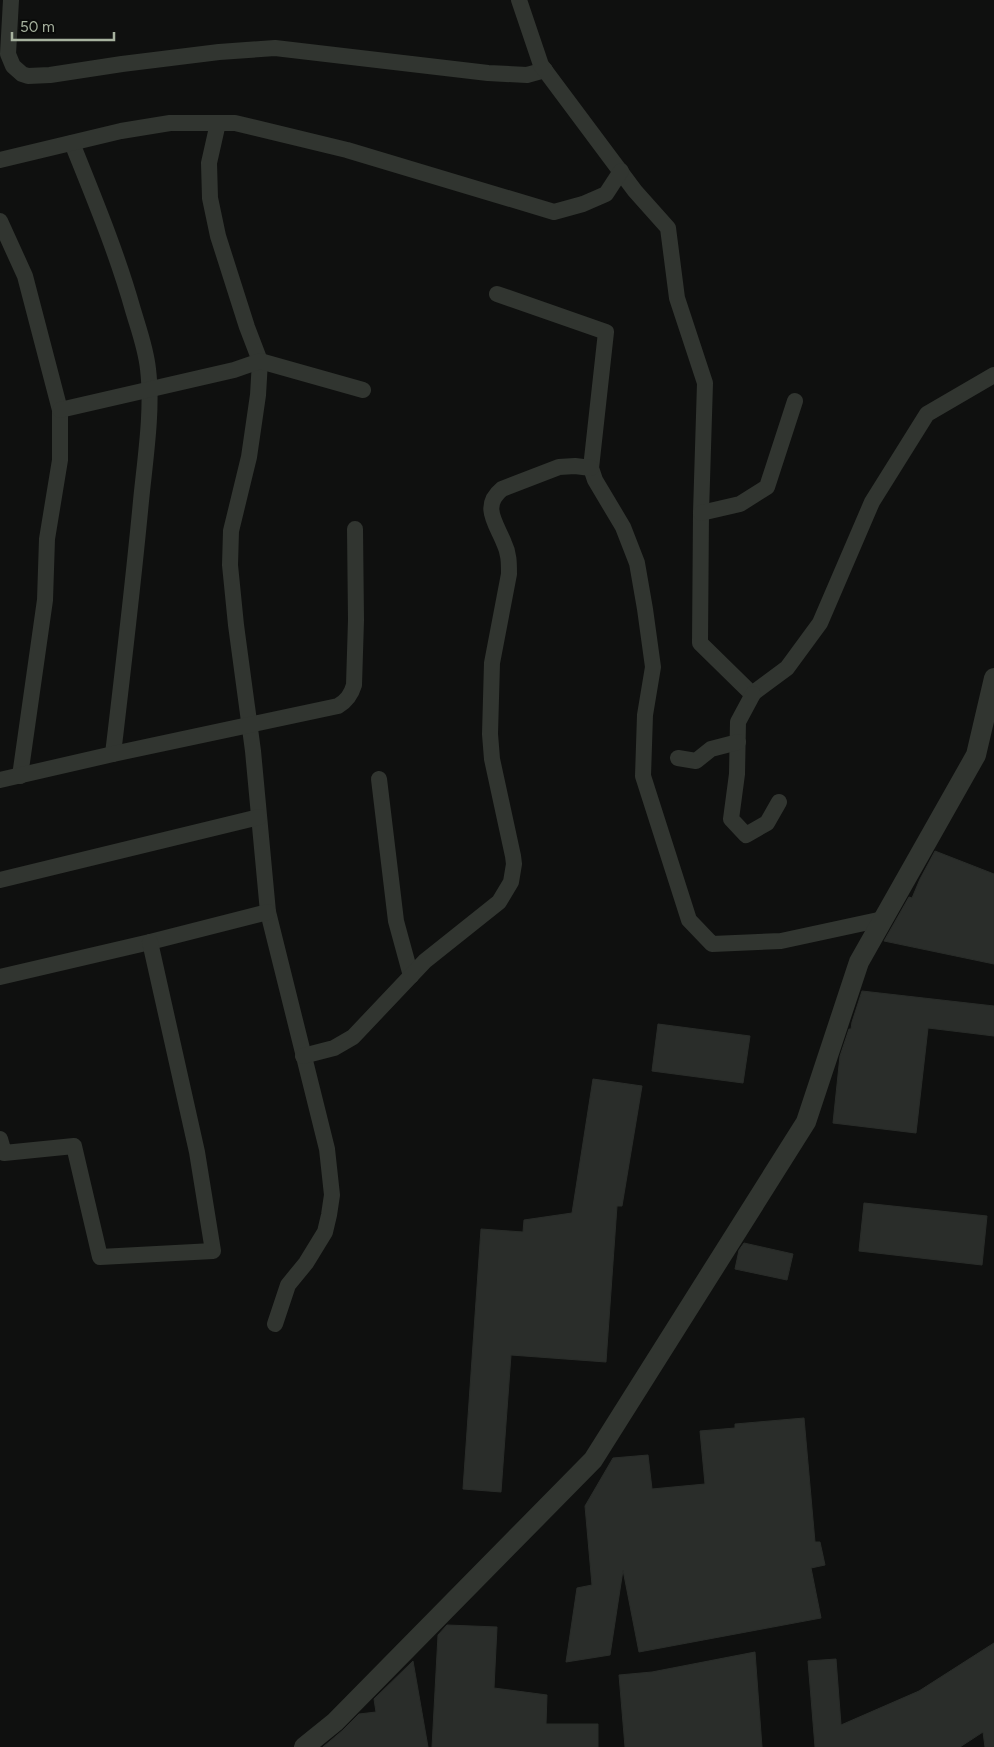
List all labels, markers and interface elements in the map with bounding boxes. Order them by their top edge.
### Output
scale bar [12,10,115,42]
text: 50 m [20,18,55,36]

